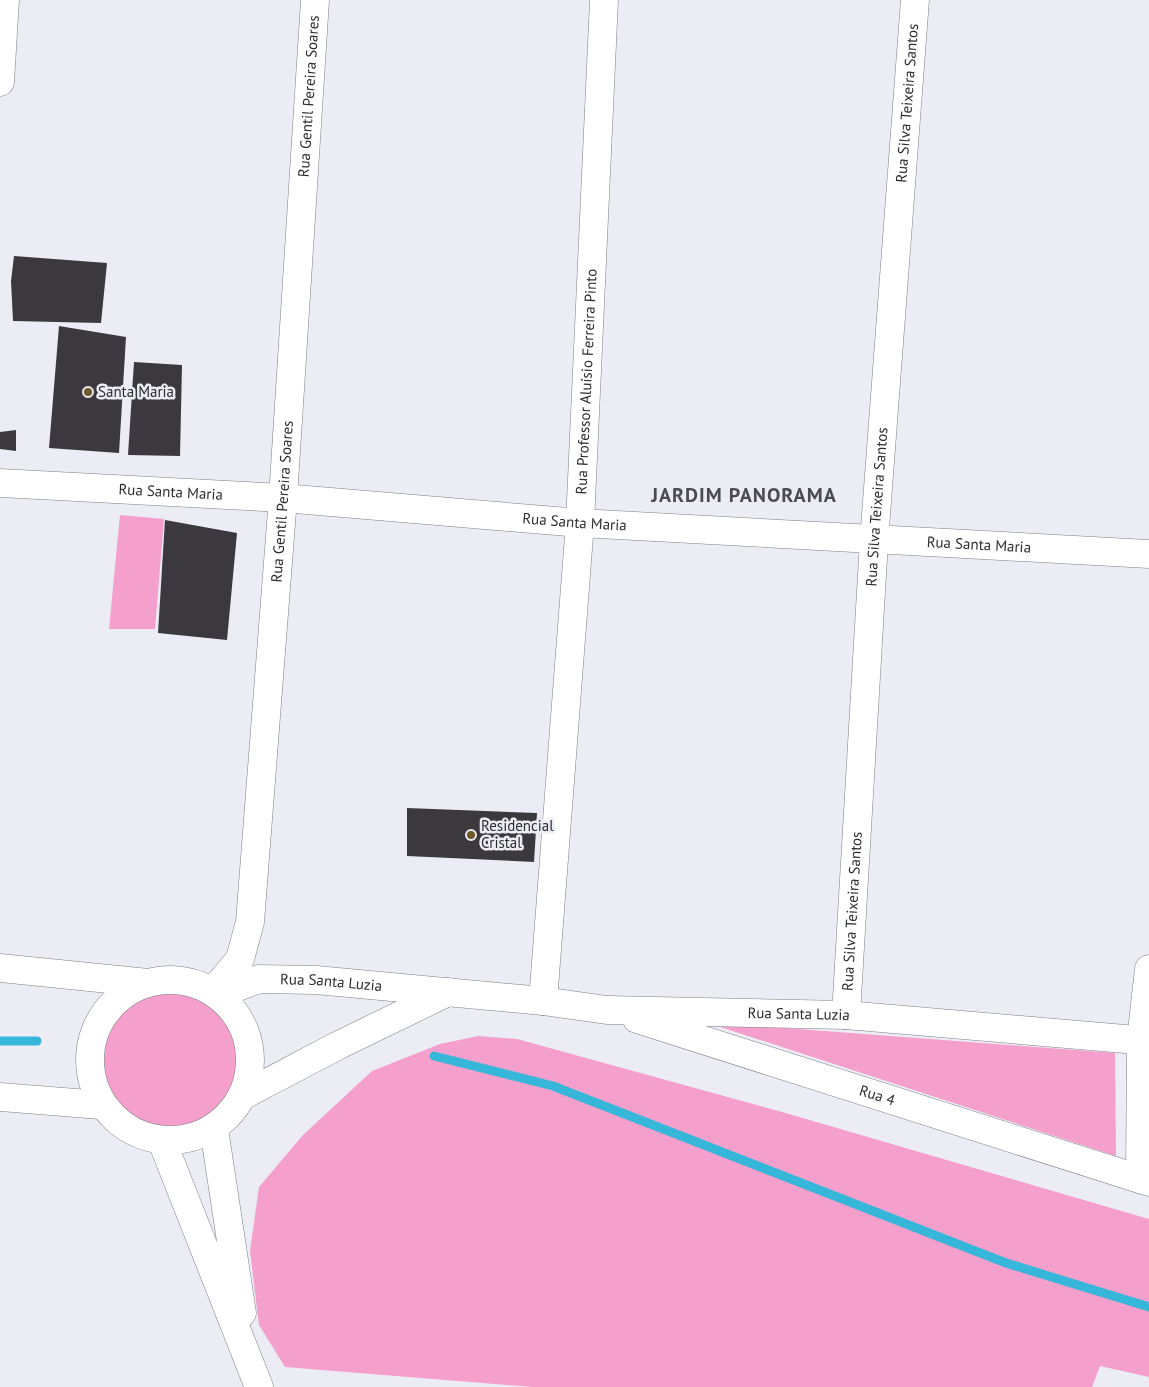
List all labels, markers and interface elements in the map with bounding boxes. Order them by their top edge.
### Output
street label: Rua Gentil Pereira Soares [294,15,323,178]
street label: Rua Silva Teixeira Santos [891,23,922,183]
street label: Rua Professor Aluísio Ferreira Pinto [571,268,601,495]
place label: Santa Maria [98,382,174,401]
marker: Santa Maria [82,386,94,398]
street label: Rua Gentil Pereira Soares [266,420,297,583]
street label: Rua Silva Teixeira Santos [861,427,892,587]
street label: Rua Santa Maria [118,479,223,504]
district label: JARDIM PANORAMA [650,482,837,508]
street label: Rua Santa Maria [522,508,627,535]
street label: Rua Santa Maria [926,532,1032,557]
place label: Residencial Cristal [481,816,554,852]
marker: Residencial Cristal [465,829,477,841]
street label: Rua Silva Teixeira Santos [837,831,866,991]
street label: Rua Santa Luzia [280,969,383,995]
street label: Rua Santa Luzia [747,1003,851,1024]
street label: Rua 4 [857,1080,898,1110]

